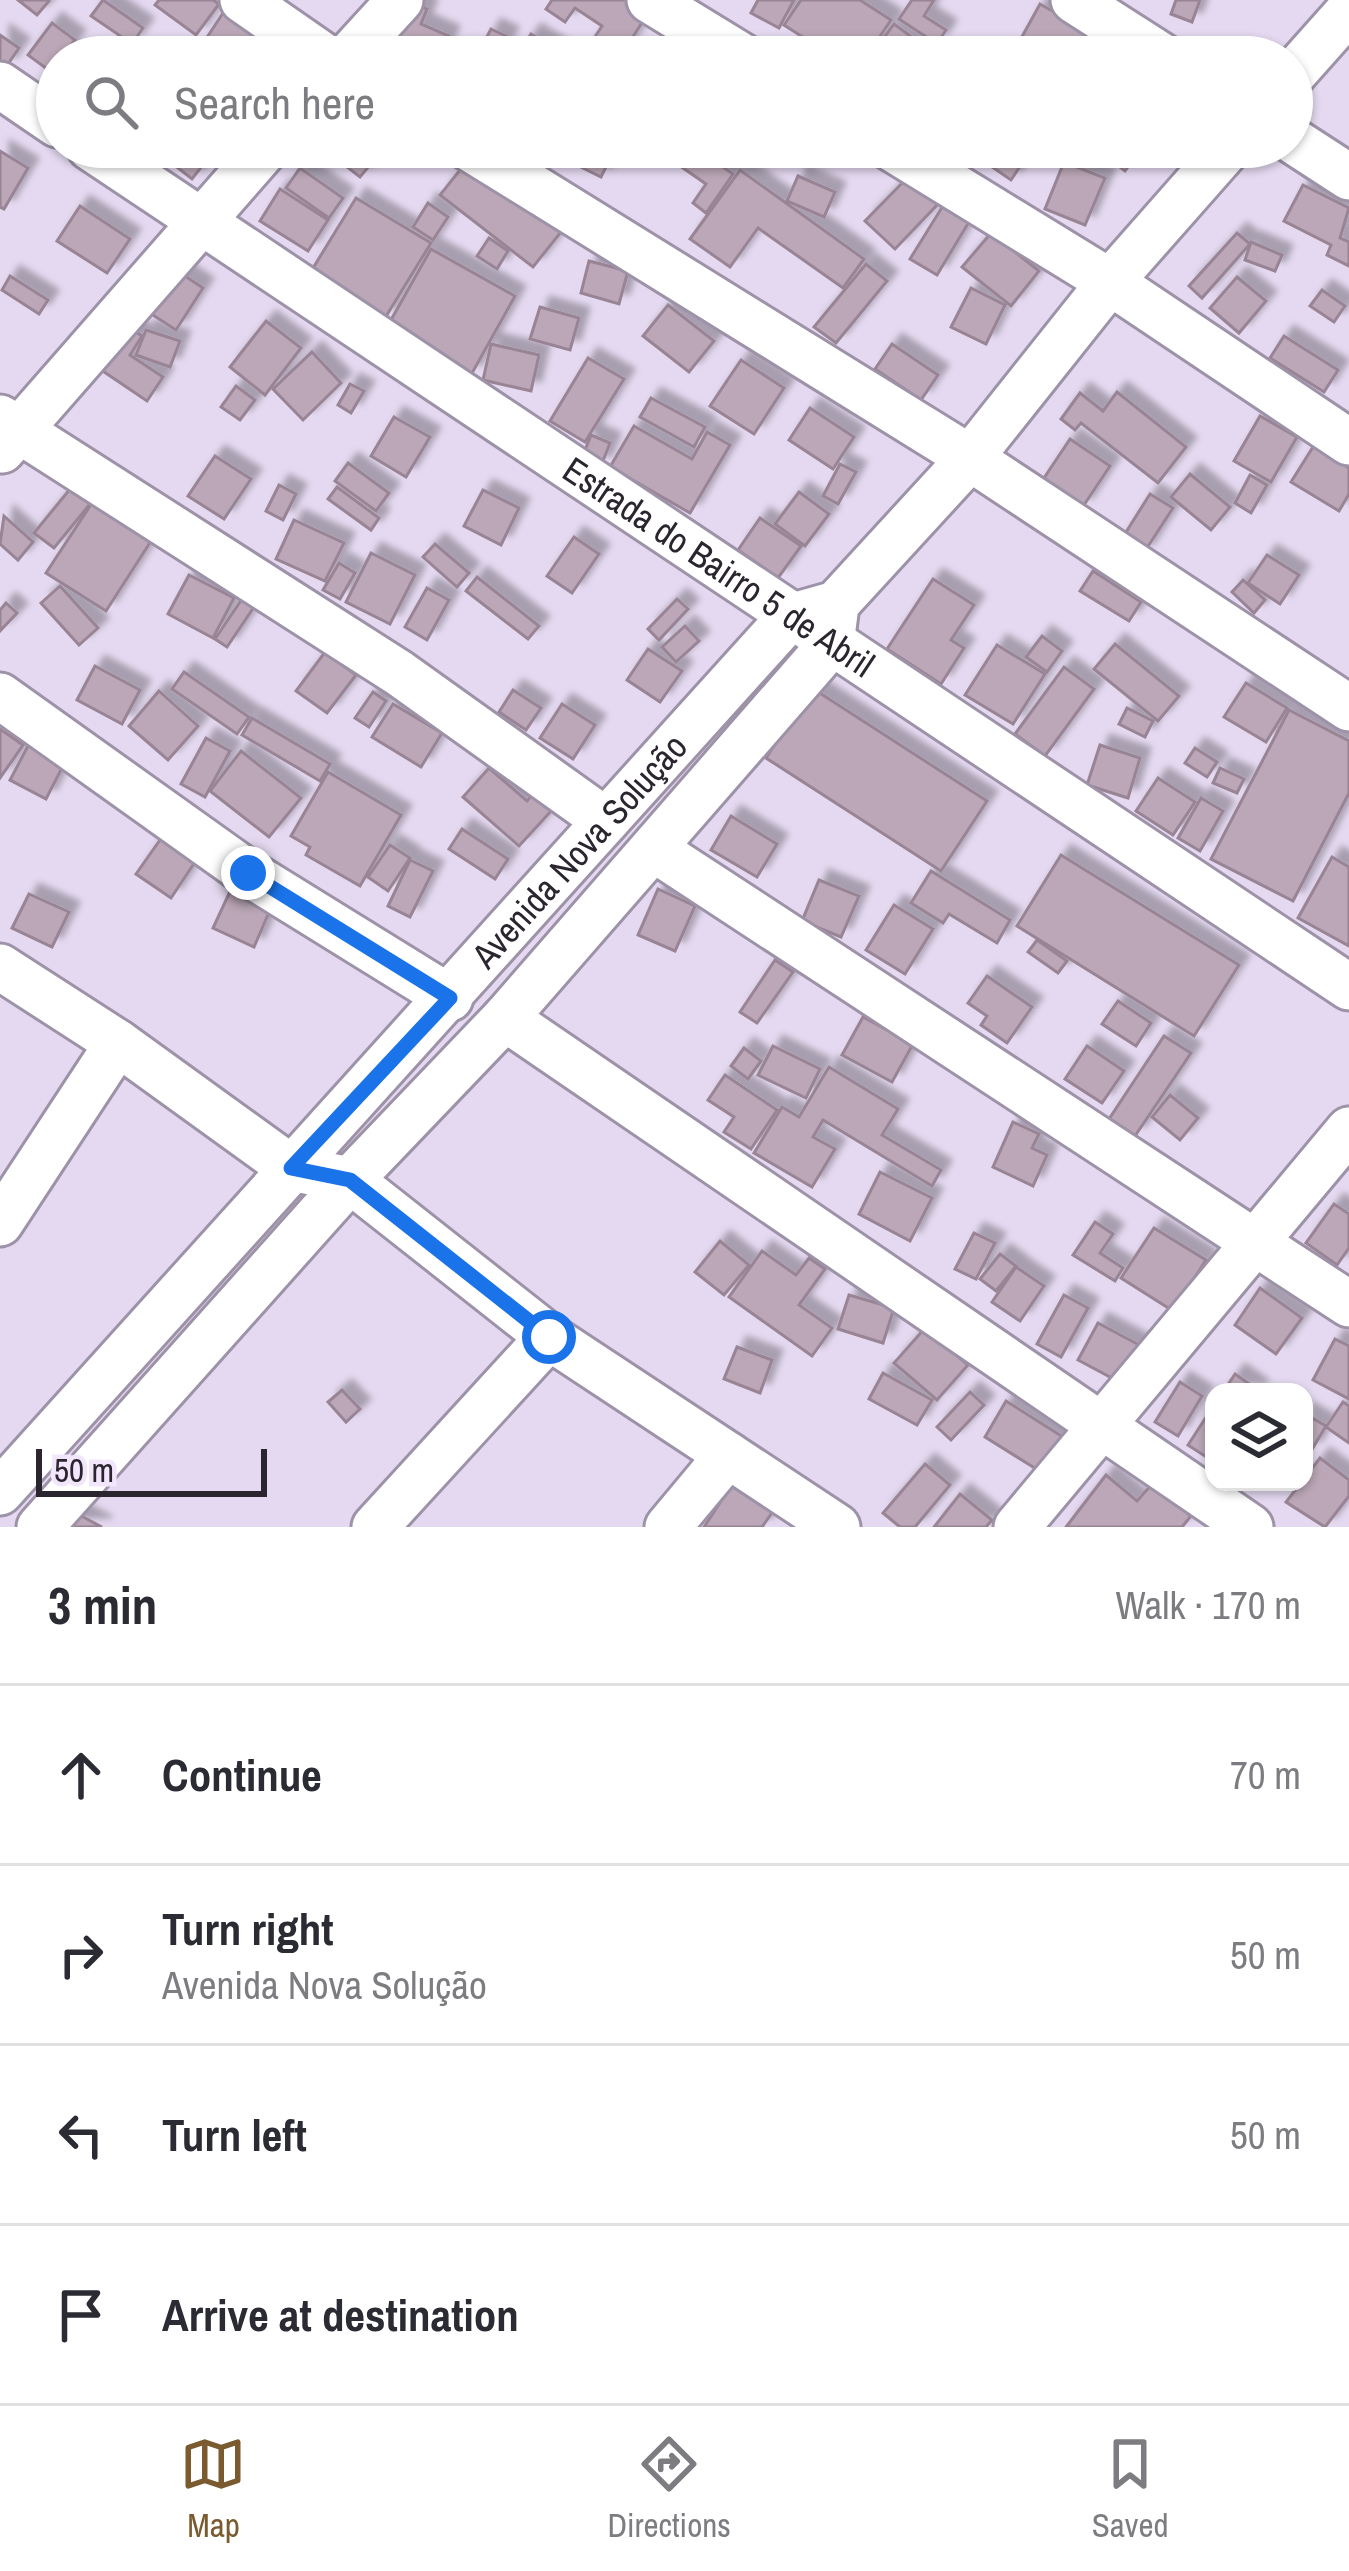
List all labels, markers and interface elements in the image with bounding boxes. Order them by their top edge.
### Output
search box [36,36,1313,168]
icon: search [78,69,144,135]
text: Search here [174,72,375,133]
street label: Estrada do Bairro 5 de Abril [554,445,884,688]
street label: Avenida Nova Solução [460,723,697,979]
route end [221,846,275,900]
route start [522,1310,576,1364]
map controls [1205,1383,1313,1491]
button: layers [1205,1383,1313,1491]
scale bar [36,1443,267,1496]
text: 50 m [54,1448,114,1492]
text: 3 min [48,1571,157,1640]
text: Walk · 170 m [1116,1579,1301,1631]
icon: ahead [48,1742,114,1808]
text: Continue [162,1744,322,1805]
text: 70 m [1230,1749,1301,1801]
text: Turn right [162,1898,334,1959]
icon: right [48,1922,114,1988]
text: 50 m [1230,1929,1301,1981]
text: Avenida Nova Solução [162,1959,487,2011]
icon: left [48,2102,114,2168]
text: Turn left [162,2104,307,2165]
text: 50 m [1230,2109,1301,2161]
icon: arrive [48,2282,114,2348]
text: Arrive at destination [162,2284,519,2345]
tab: Map [180,2431,246,2547]
tab: Directions [607,2431,731,2547]
tab: Saved [1092,2431,1168,2547]

